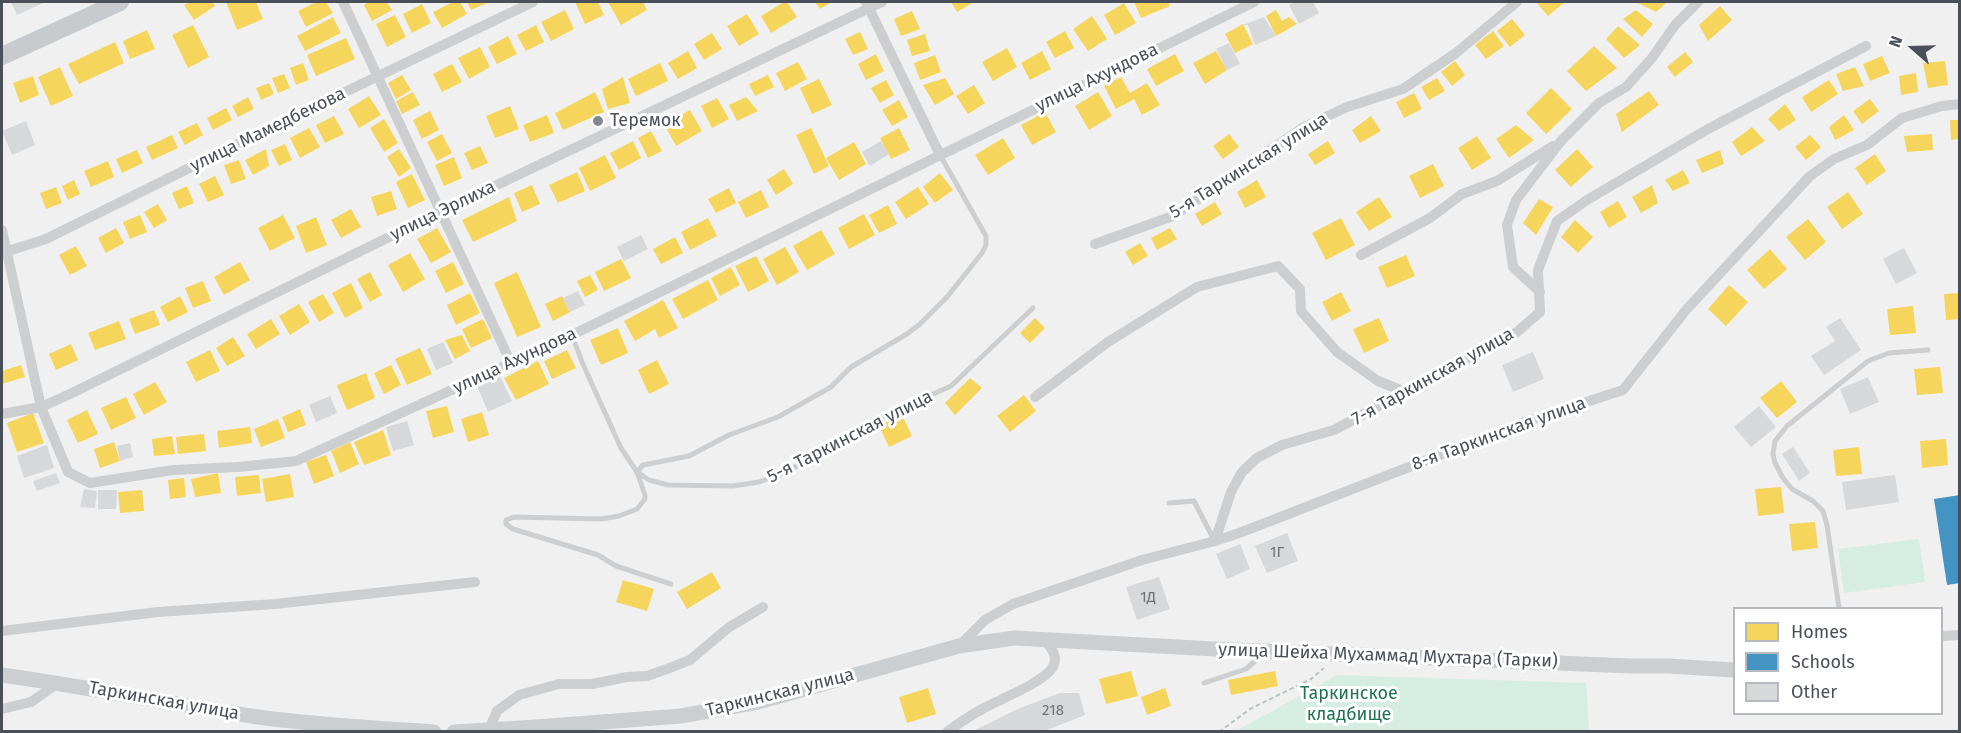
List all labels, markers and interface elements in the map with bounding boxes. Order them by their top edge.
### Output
north arrow [1883,18,1943,78]
text: N [1885,33,1906,50]
street label: улица Ахундова [1032,39,1162,117]
street label: улица Мамедбекова [187,83,349,177]
street label: 5-я Таркинская улица [1166,108,1332,224]
place label: Теремок [610,110,681,132]
marker: Теремок [591,114,605,128]
street label: улица Эрлиха [387,176,499,246]
street label: улица Ахундова [450,323,580,399]
street label: 7-я Таркинская улица [1348,324,1518,430]
street label: 5-я Таркинская улица [764,386,936,488]
street label: 8-я Таркинская улица [1409,392,1589,476]
house number: 1Г [1270,544,1284,562]
house number: 1Д [1140,589,1156,607]
legend [1733,607,1943,715]
text: Homes [1791,621,1847,643]
street label: улица Шейха Мухаммад Мухтара (Тарки) [1218,639,1558,673]
text: Schools [1791,651,1855,673]
street label: Таркинская улица [704,664,856,722]
street label: Таркинская улица [87,677,241,725]
text: Other [1791,681,1837,703]
park label: Таркинское кладбище [1300,683,1398,726]
house number: 218 [1042,702,1064,720]

